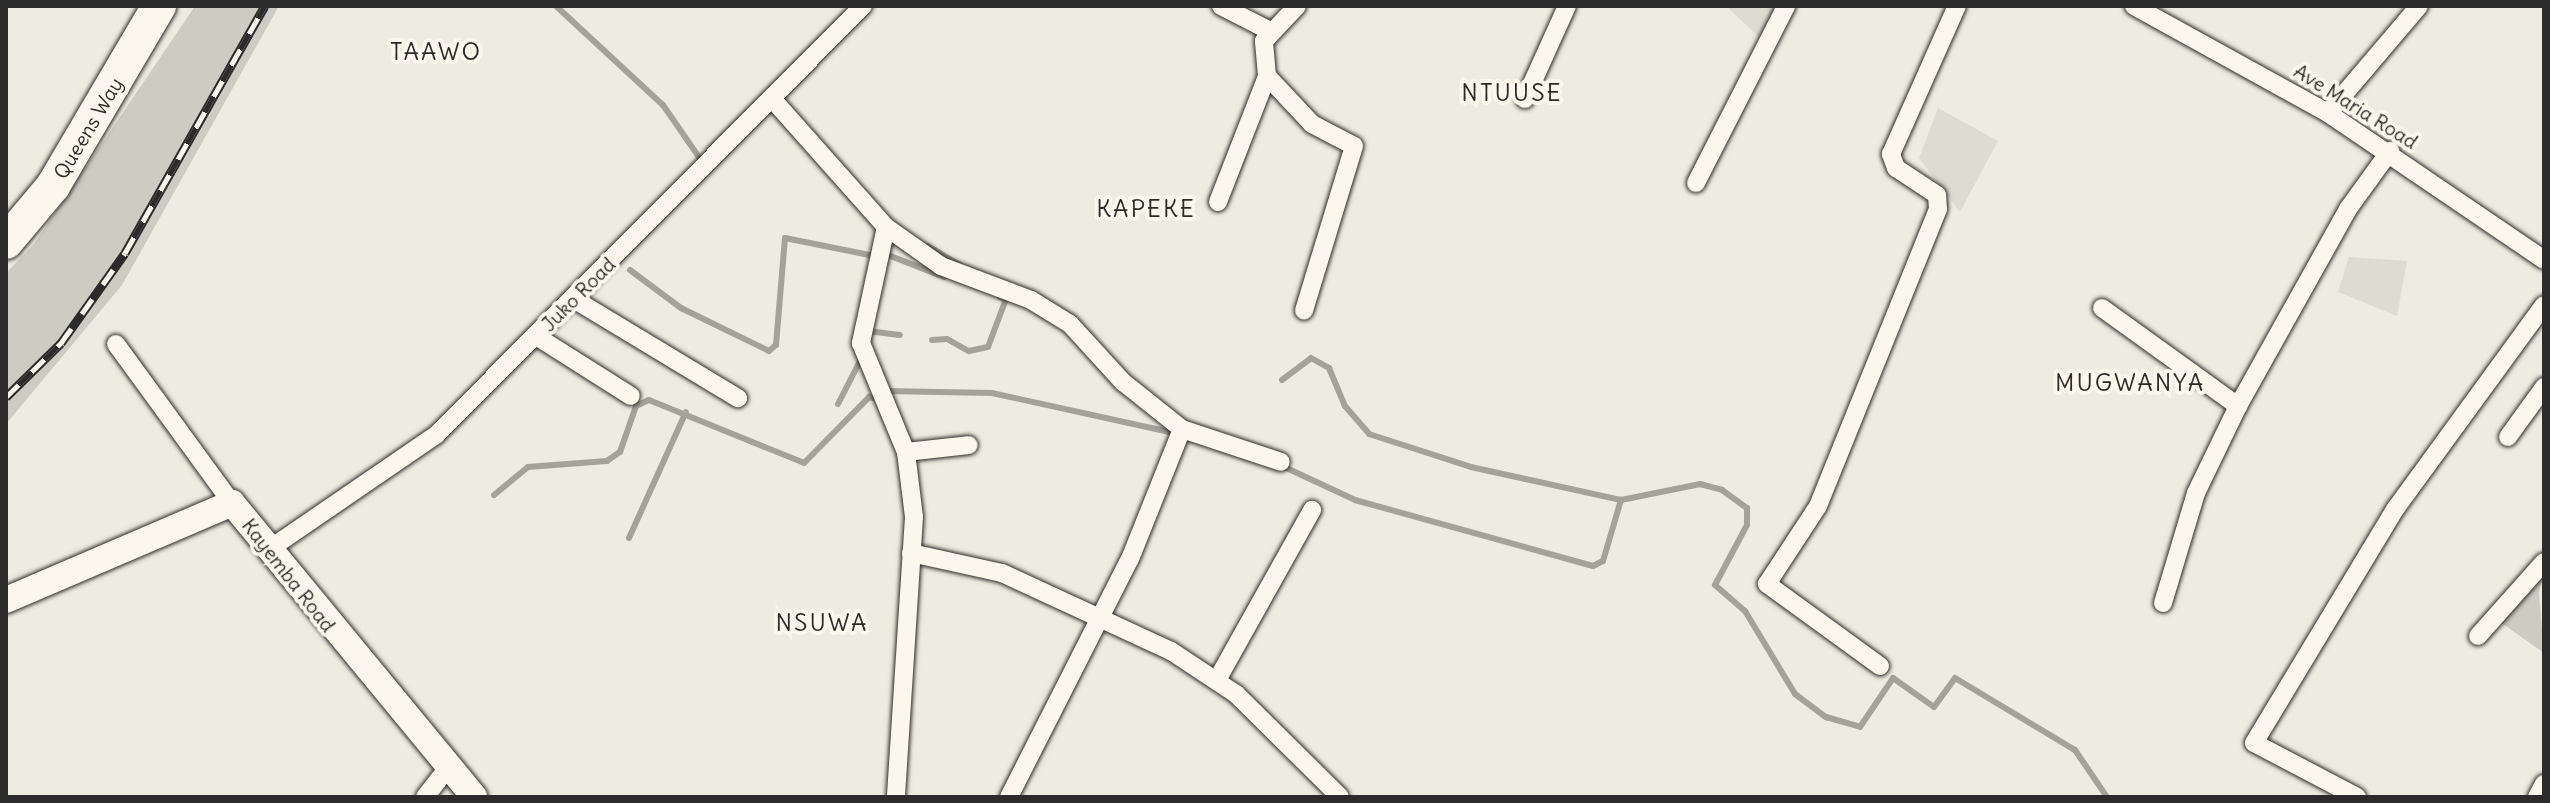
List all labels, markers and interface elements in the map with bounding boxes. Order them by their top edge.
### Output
district label: TAAWO [390,38,482,66]
street label: Ave Maria Road [2290,58,2422,154]
street label: Queens Way [48,73,128,183]
district label: NTUUSE [1461,79,1563,107]
district label: KAPEKE [1096,195,1196,223]
street label: Juko Road [536,252,620,336]
district label: MUGWANYA [2055,369,2205,397]
street label: Kayemba Road [237,513,341,637]
district label: NSUWA [776,609,868,637]

